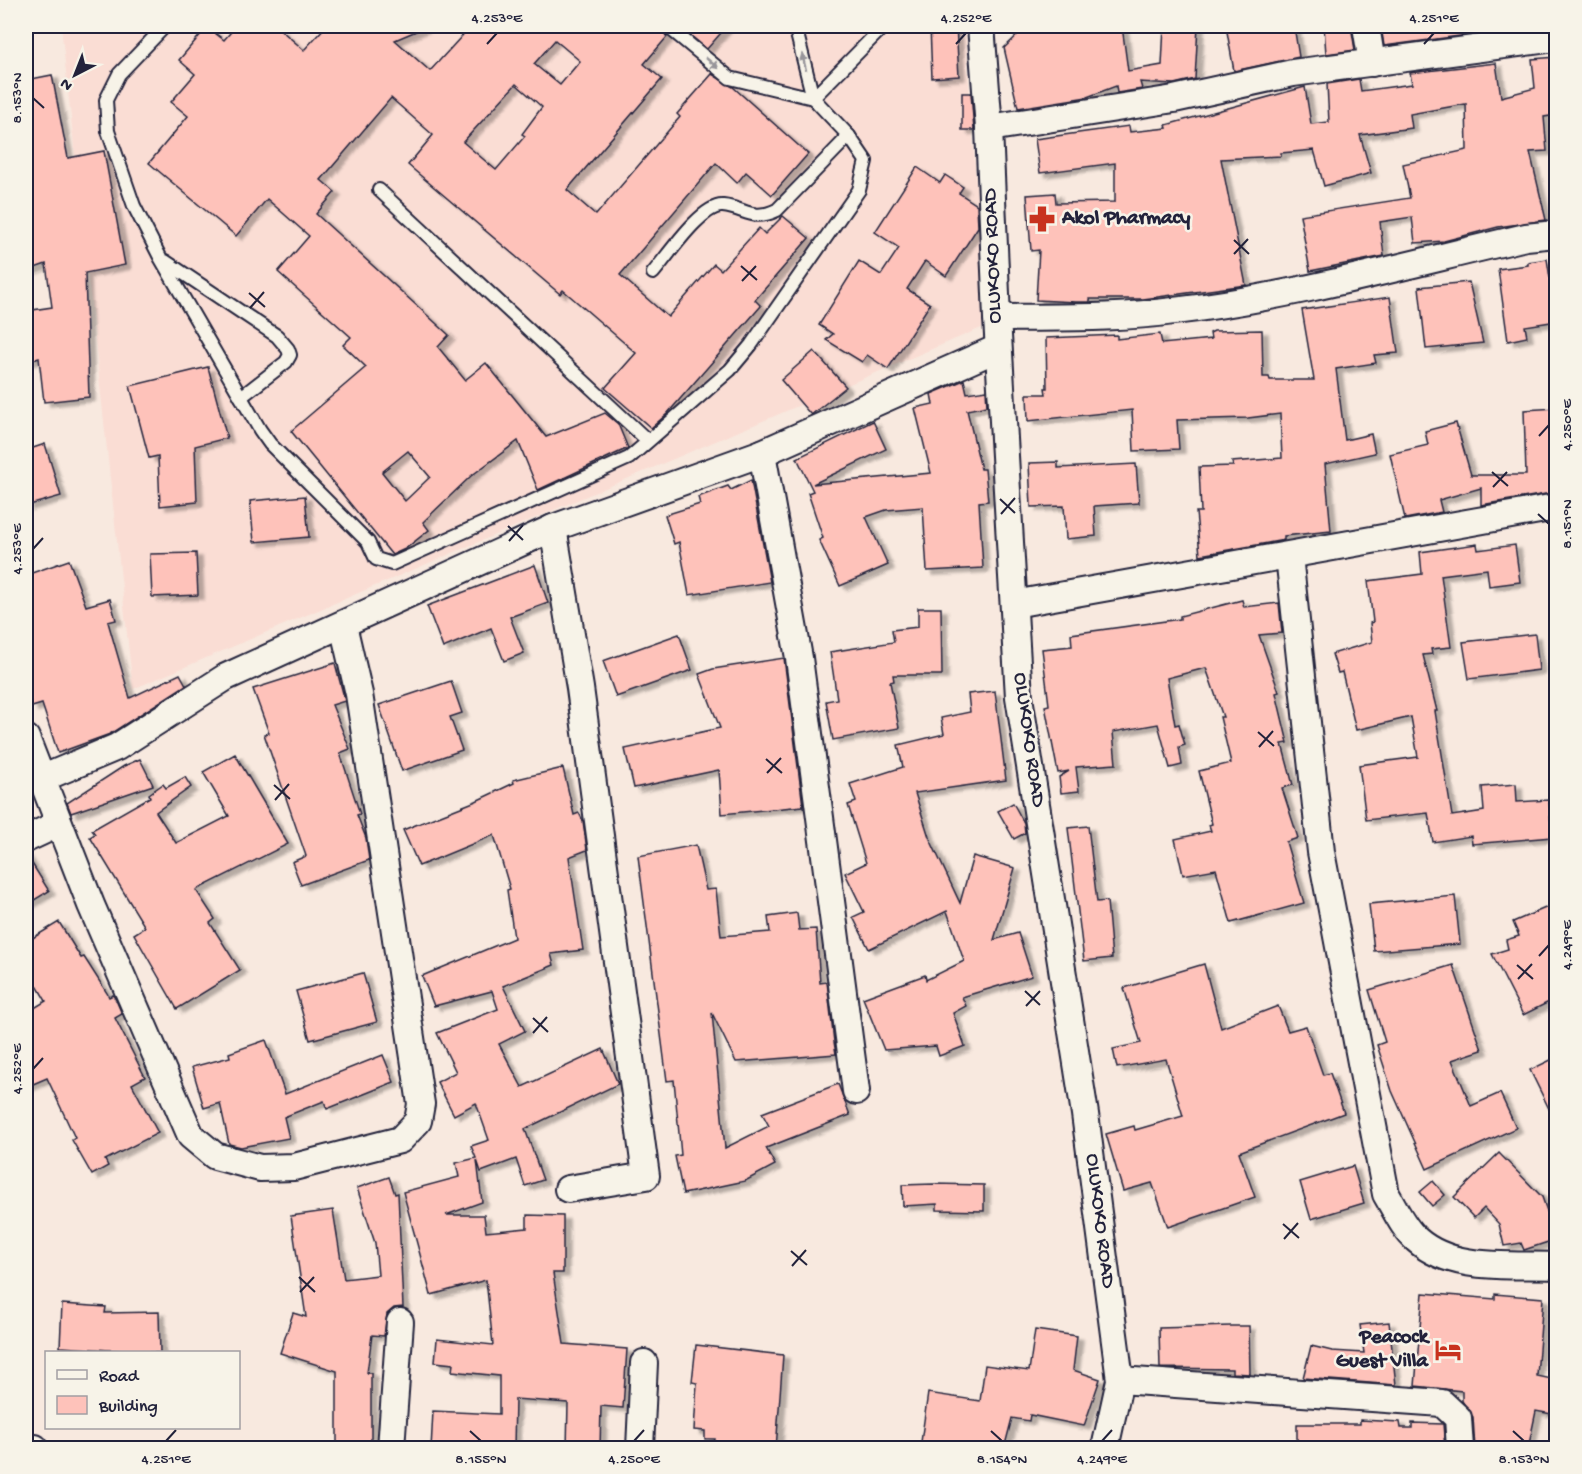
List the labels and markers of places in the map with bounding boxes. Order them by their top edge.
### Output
pharmacy icon: Akol Pharmacy [1027,204,1057,234]
place label: Akol Pharmacy [1061,207,1191,232]
place label: Peacock Guest Villa [1336,1326,1431,1375]
hotel icon: Peacock Guest Villa [1433,1335,1463,1365]

